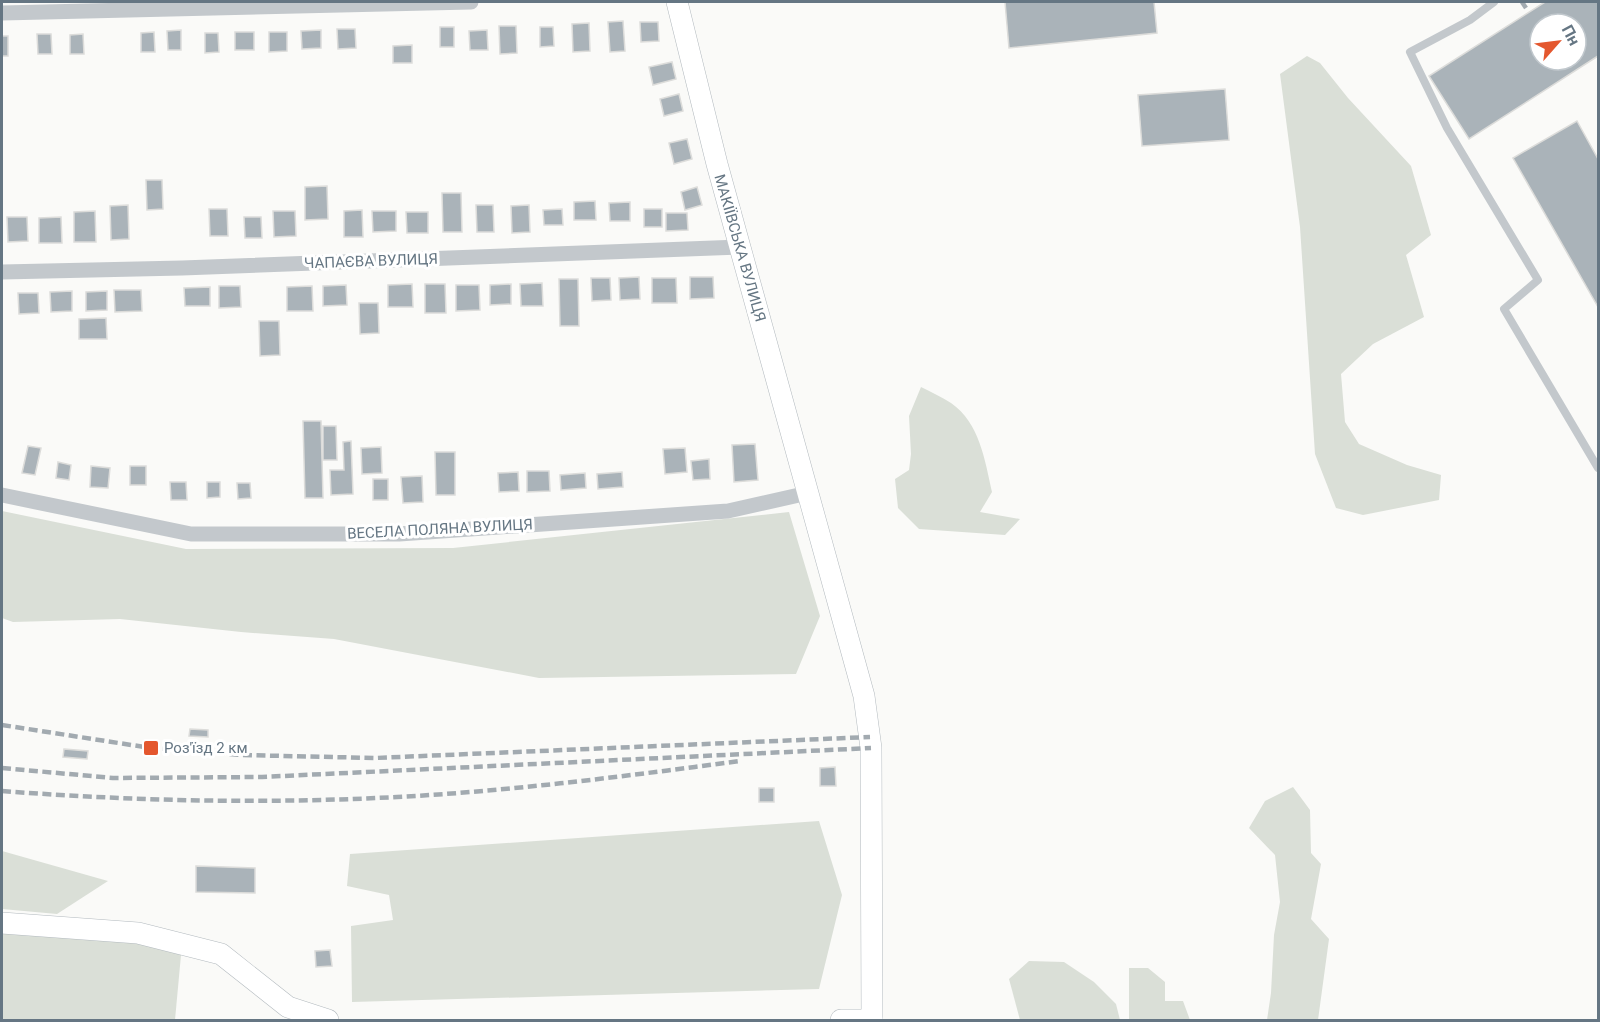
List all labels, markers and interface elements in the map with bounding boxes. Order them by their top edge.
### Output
north arrow [1528,12,1588,72]
text: Пн [1558,22,1584,49]
street label: МАКІЇВСЬКА ВУЛИЦЯ [710,172,770,324]
street label: ЧАПАЄВА ВУЛИЦЯ [304,250,438,272]
street label: ВЕСЕЛА ПОЛЯНА ВУЛИЦЯ [347,515,533,543]
marker: Роз'їзд 2 км [142,739,160,757]
place label: Роз'їзд 2 км [164,739,248,757]

